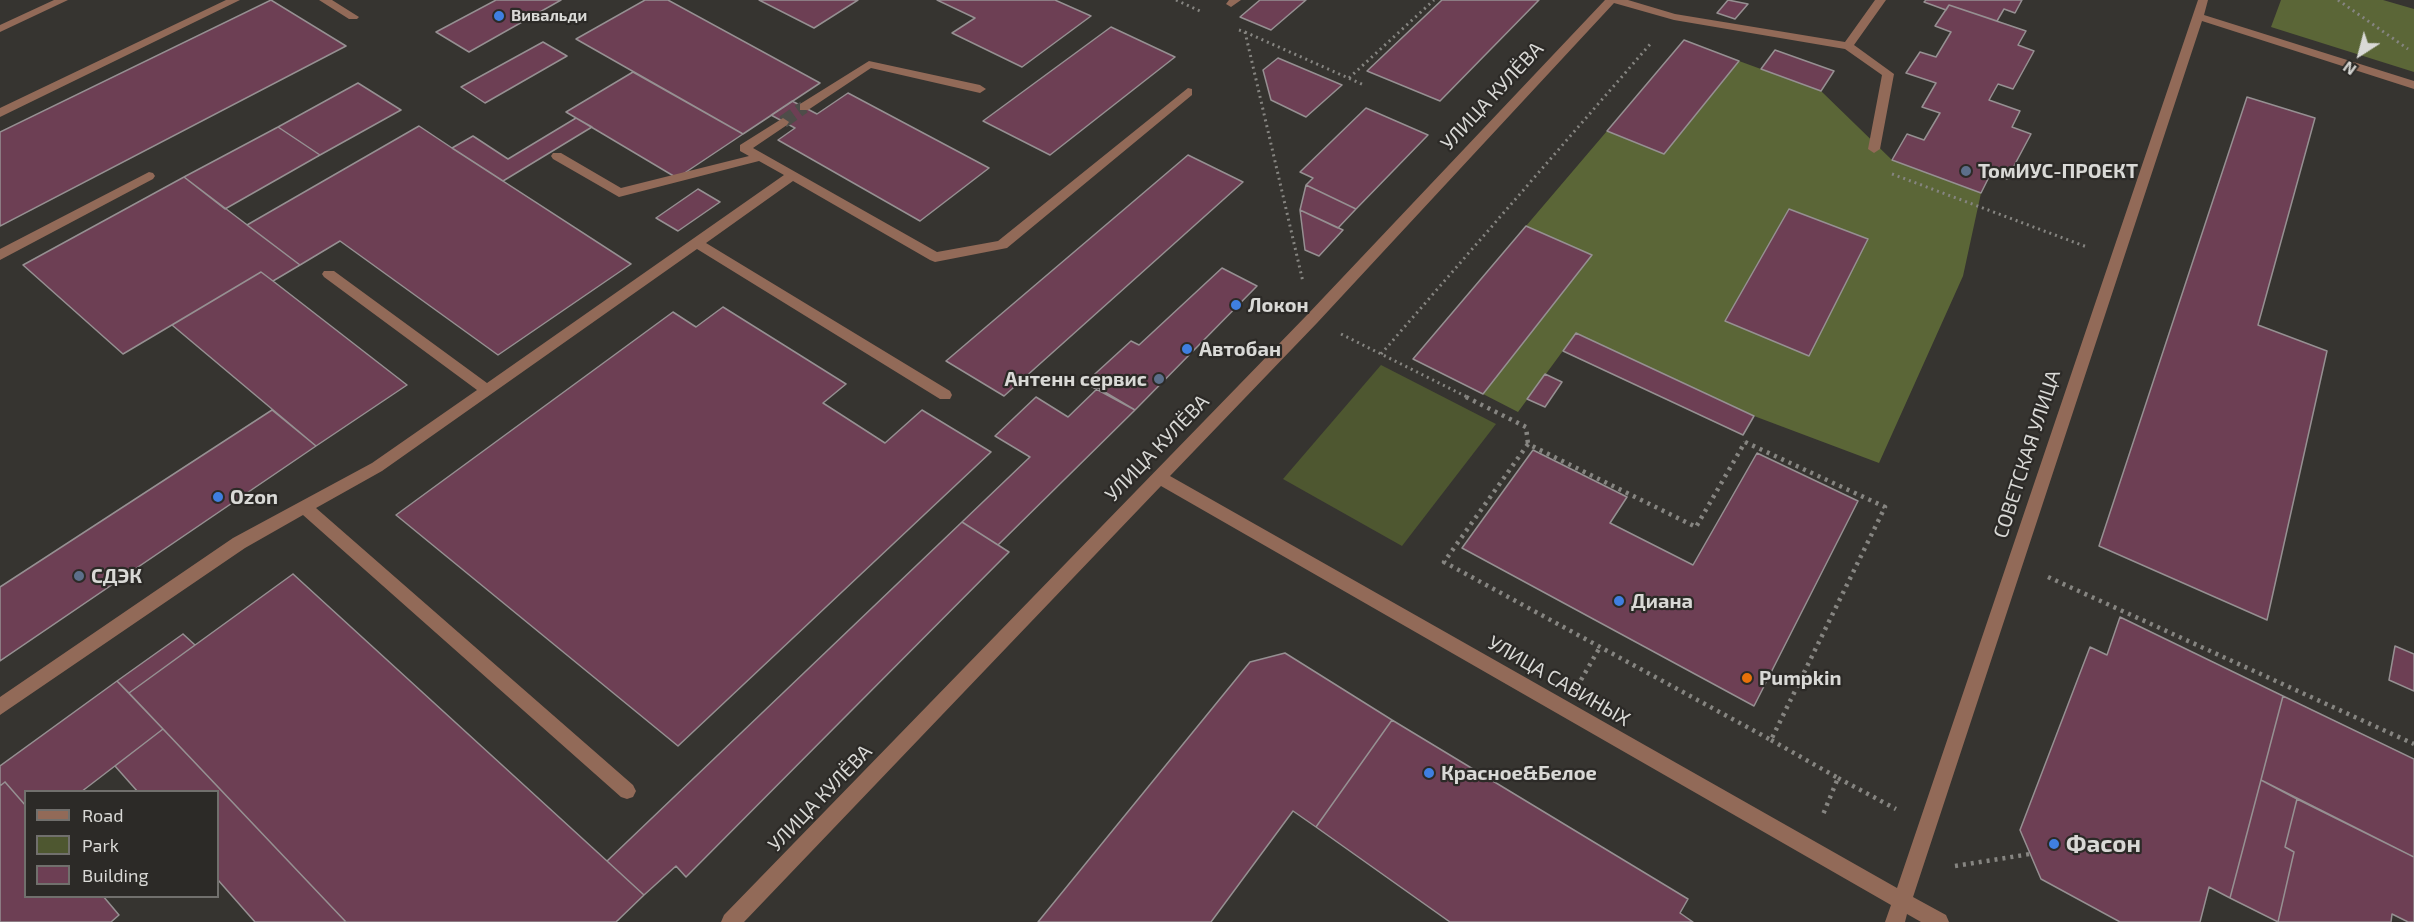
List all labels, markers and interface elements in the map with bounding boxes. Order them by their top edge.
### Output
place label: Вивальди [511,6,587,26]
marker: Вивальди [492,9,506,23]
north arrow [2330,24,2390,84]
street label: УЛИЦА КУЛЁВА [1436,37,1548,155]
text: N [2339,58,2359,80]
place label: ТомИУС-ПРОЕКТ [1978,159,2138,183]
marker: ТомИУС-ПРОЕКТ [1959,164,1973,178]
place label: Локон [1248,293,1309,317]
marker: Локон [1229,298,1243,312]
place label: Автобан [1199,337,1281,361]
marker: Автобан [1180,342,1194,356]
place label: Антенн сервис [1005,367,1147,391]
street label: СОВЕТСКАЯ УЛИЦА [1988,367,2066,541]
marker: Антенн сервис [1152,372,1166,386]
street label: УЛИЦА КУЛЁВА [1100,390,1214,506]
place label: Ozon [230,485,278,509]
marker: Ozon [211,490,225,504]
place label: СДЭК [91,564,142,588]
marker: СДЭК [72,569,86,583]
place label: Диана [1631,589,1693,613]
marker: Диана [1612,594,1626,608]
street label: УЛИЦА САВИНЫХ [1483,630,1635,732]
place label: Pumpkin [1759,666,1842,690]
marker: Pumpkin [1740,671,1754,685]
street label: УЛИЦА КУЛЁВА [763,740,877,856]
place label: Красное&Белое [1441,761,1597,785]
marker: Красное&Белое [1422,766,1436,780]
legend [24,790,219,898]
text: Road [82,804,123,826]
place label: Фасон [2066,830,2141,858]
text: Park [82,834,119,856]
marker: Фасон [2047,837,2061,851]
text: Building [82,864,149,886]

